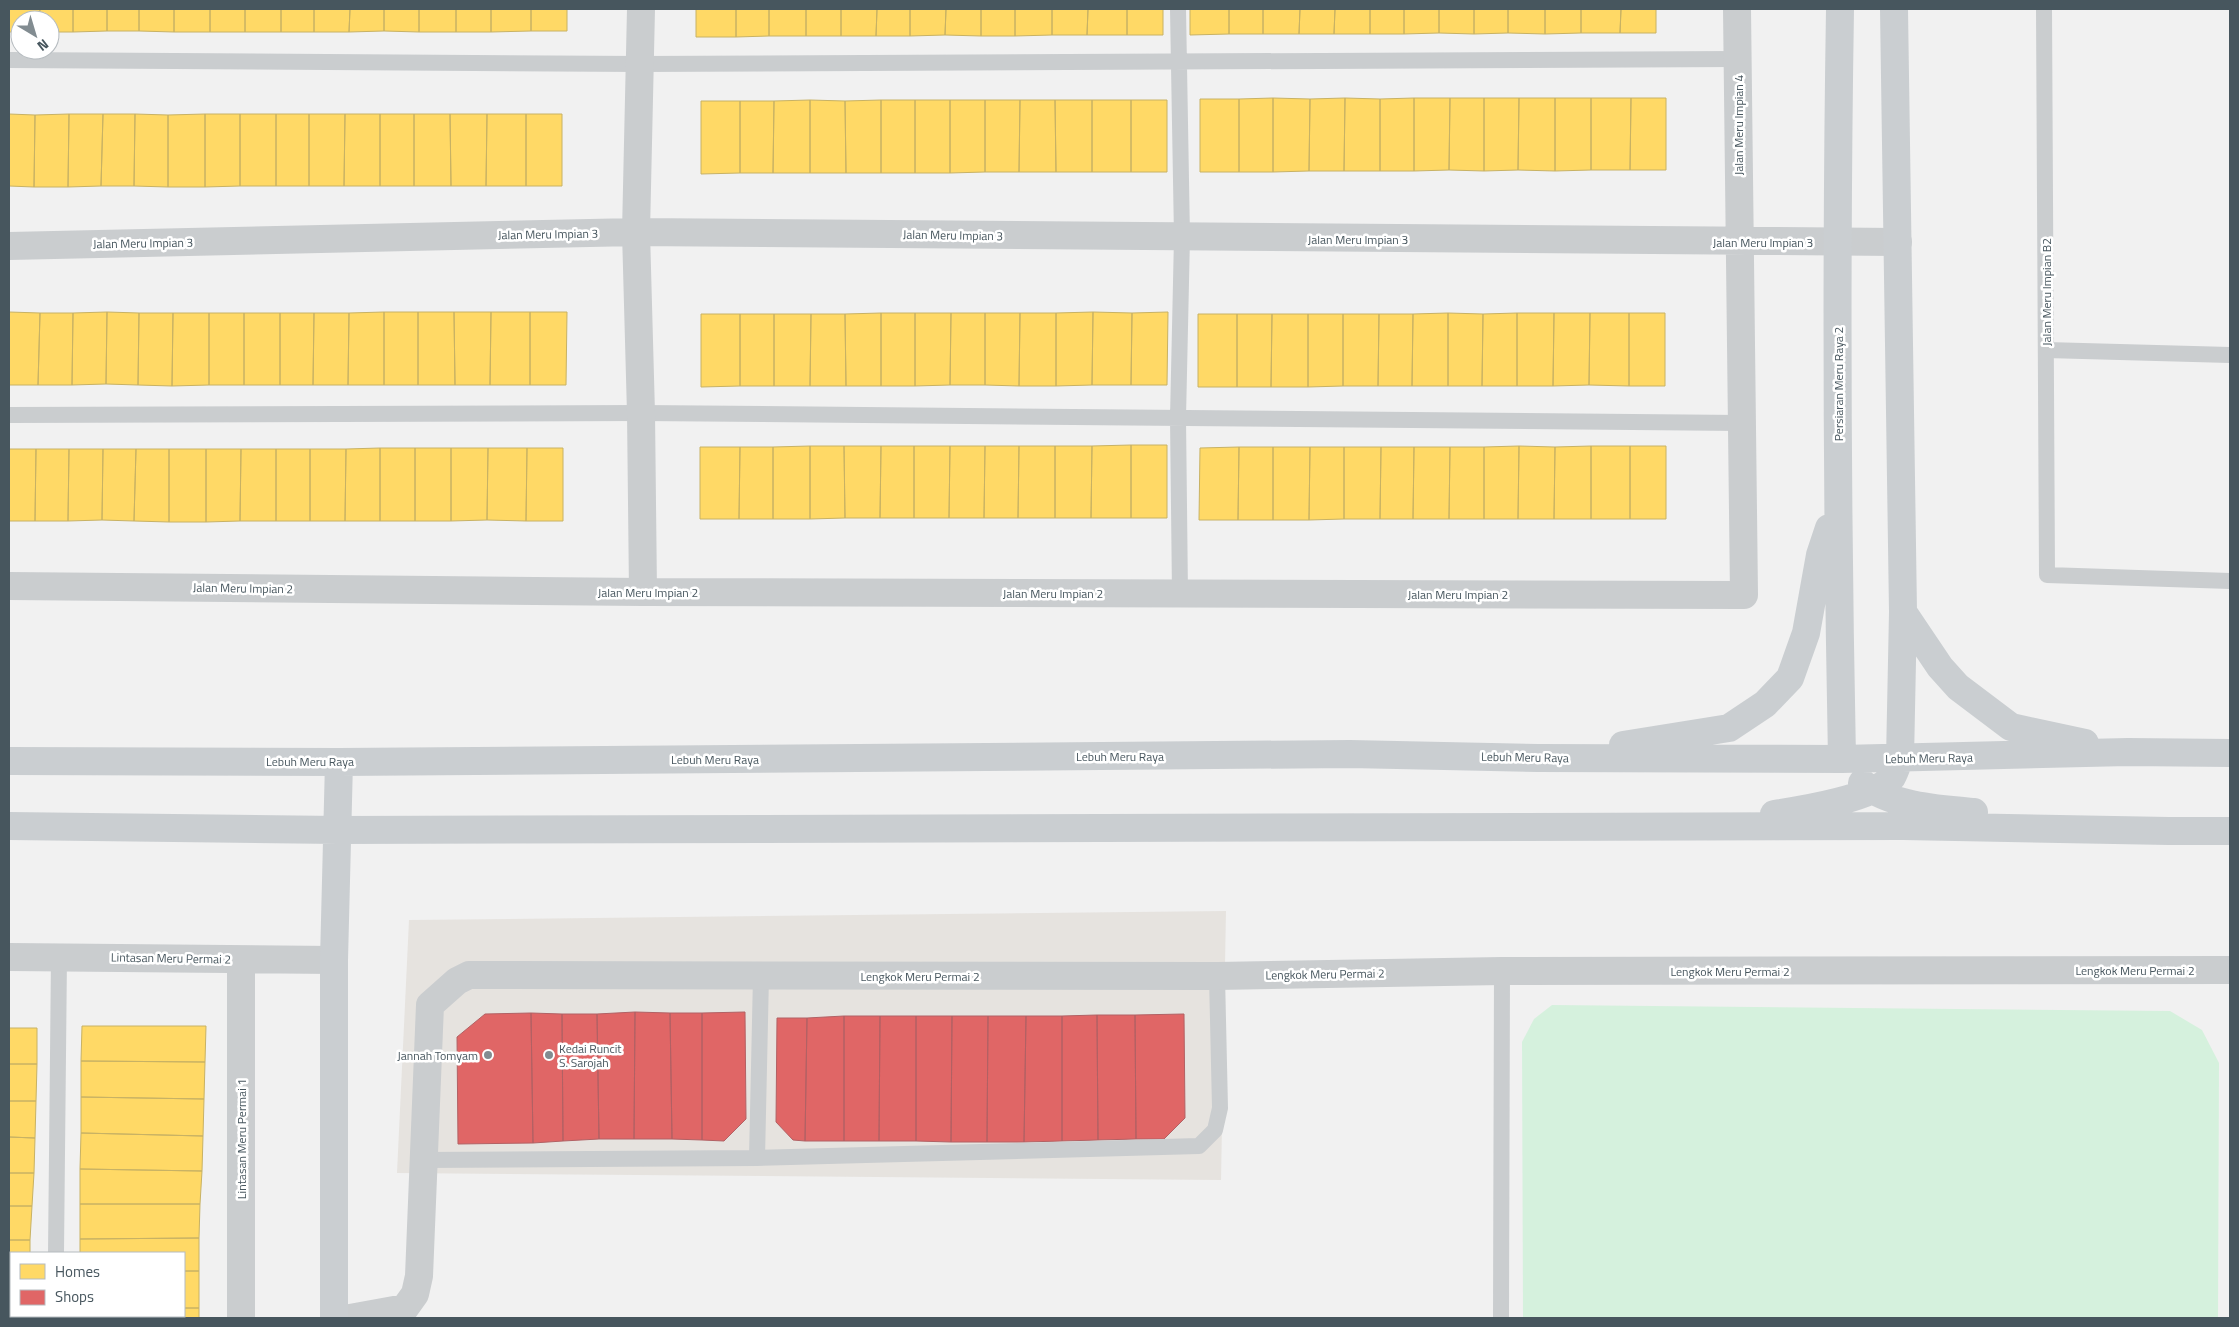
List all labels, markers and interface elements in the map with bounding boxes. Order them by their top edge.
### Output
north arrow [10,10,60,60]
text: N [33,34,54,57]
street label: Jalan Meru Impian 4 [1729,75,1748,175]
street label: Jalan Meru Impian 3 [498,224,598,244]
street label: Jalan Meru Impian 3 [903,225,1003,245]
street label: Jalan Meru Impian 3 [1308,230,1408,249]
street label: Jalan Meru Impian 3 [93,233,193,253]
street label: Jalan Meru Impian 3 [1713,233,1813,252]
street label: Jalan Meru Impian B2 [2037,238,2056,346]
street label: Persiaran Meru Raya 2 [1829,327,1848,441]
street label: Jalan Meru Impian 2 [193,578,293,598]
street label: Jalan Meru Impian 2 [598,583,698,602]
street label: Jalan Meru Impian 2 [1003,584,1103,603]
street label: Jalan Meru Impian 2 [1408,585,1508,604]
street label: Lebuh Meru Raya [1076,747,1164,766]
street label: Lebuh Meru Raya [1481,747,1569,767]
street label: Lebuh Meru Raya [1885,748,1973,768]
street label: Lebuh Meru Raya [671,750,759,769]
street label: Lebuh Meru Raya [266,752,354,771]
street label: Lintasan Meru Permai 2 [111,947,231,969]
street label: Lengkok Meru Permai 2 [2075,961,2195,980]
street label: Lengkok Meru Permai 2 [1670,962,1790,981]
street label: Lengkok Meru Permai 2 [1265,963,1385,985]
street label: Lengkok Meru Permai 2 [860,967,980,986]
place label: Kedai Runcit S. Sarojah [559,1039,622,1072]
place label: Jannah Tomyam [397,1046,478,1065]
marker: Jannah Tomyam [482,1049,494,1061]
marker: Kedai Runcit S. Sarojah [543,1049,555,1061]
street label: Lintasan Meru Permai 1 [232,1079,251,1199]
legend [10,1252,185,1317]
text: Homes [55,1260,100,1283]
text: Shops [55,1285,94,1308]

